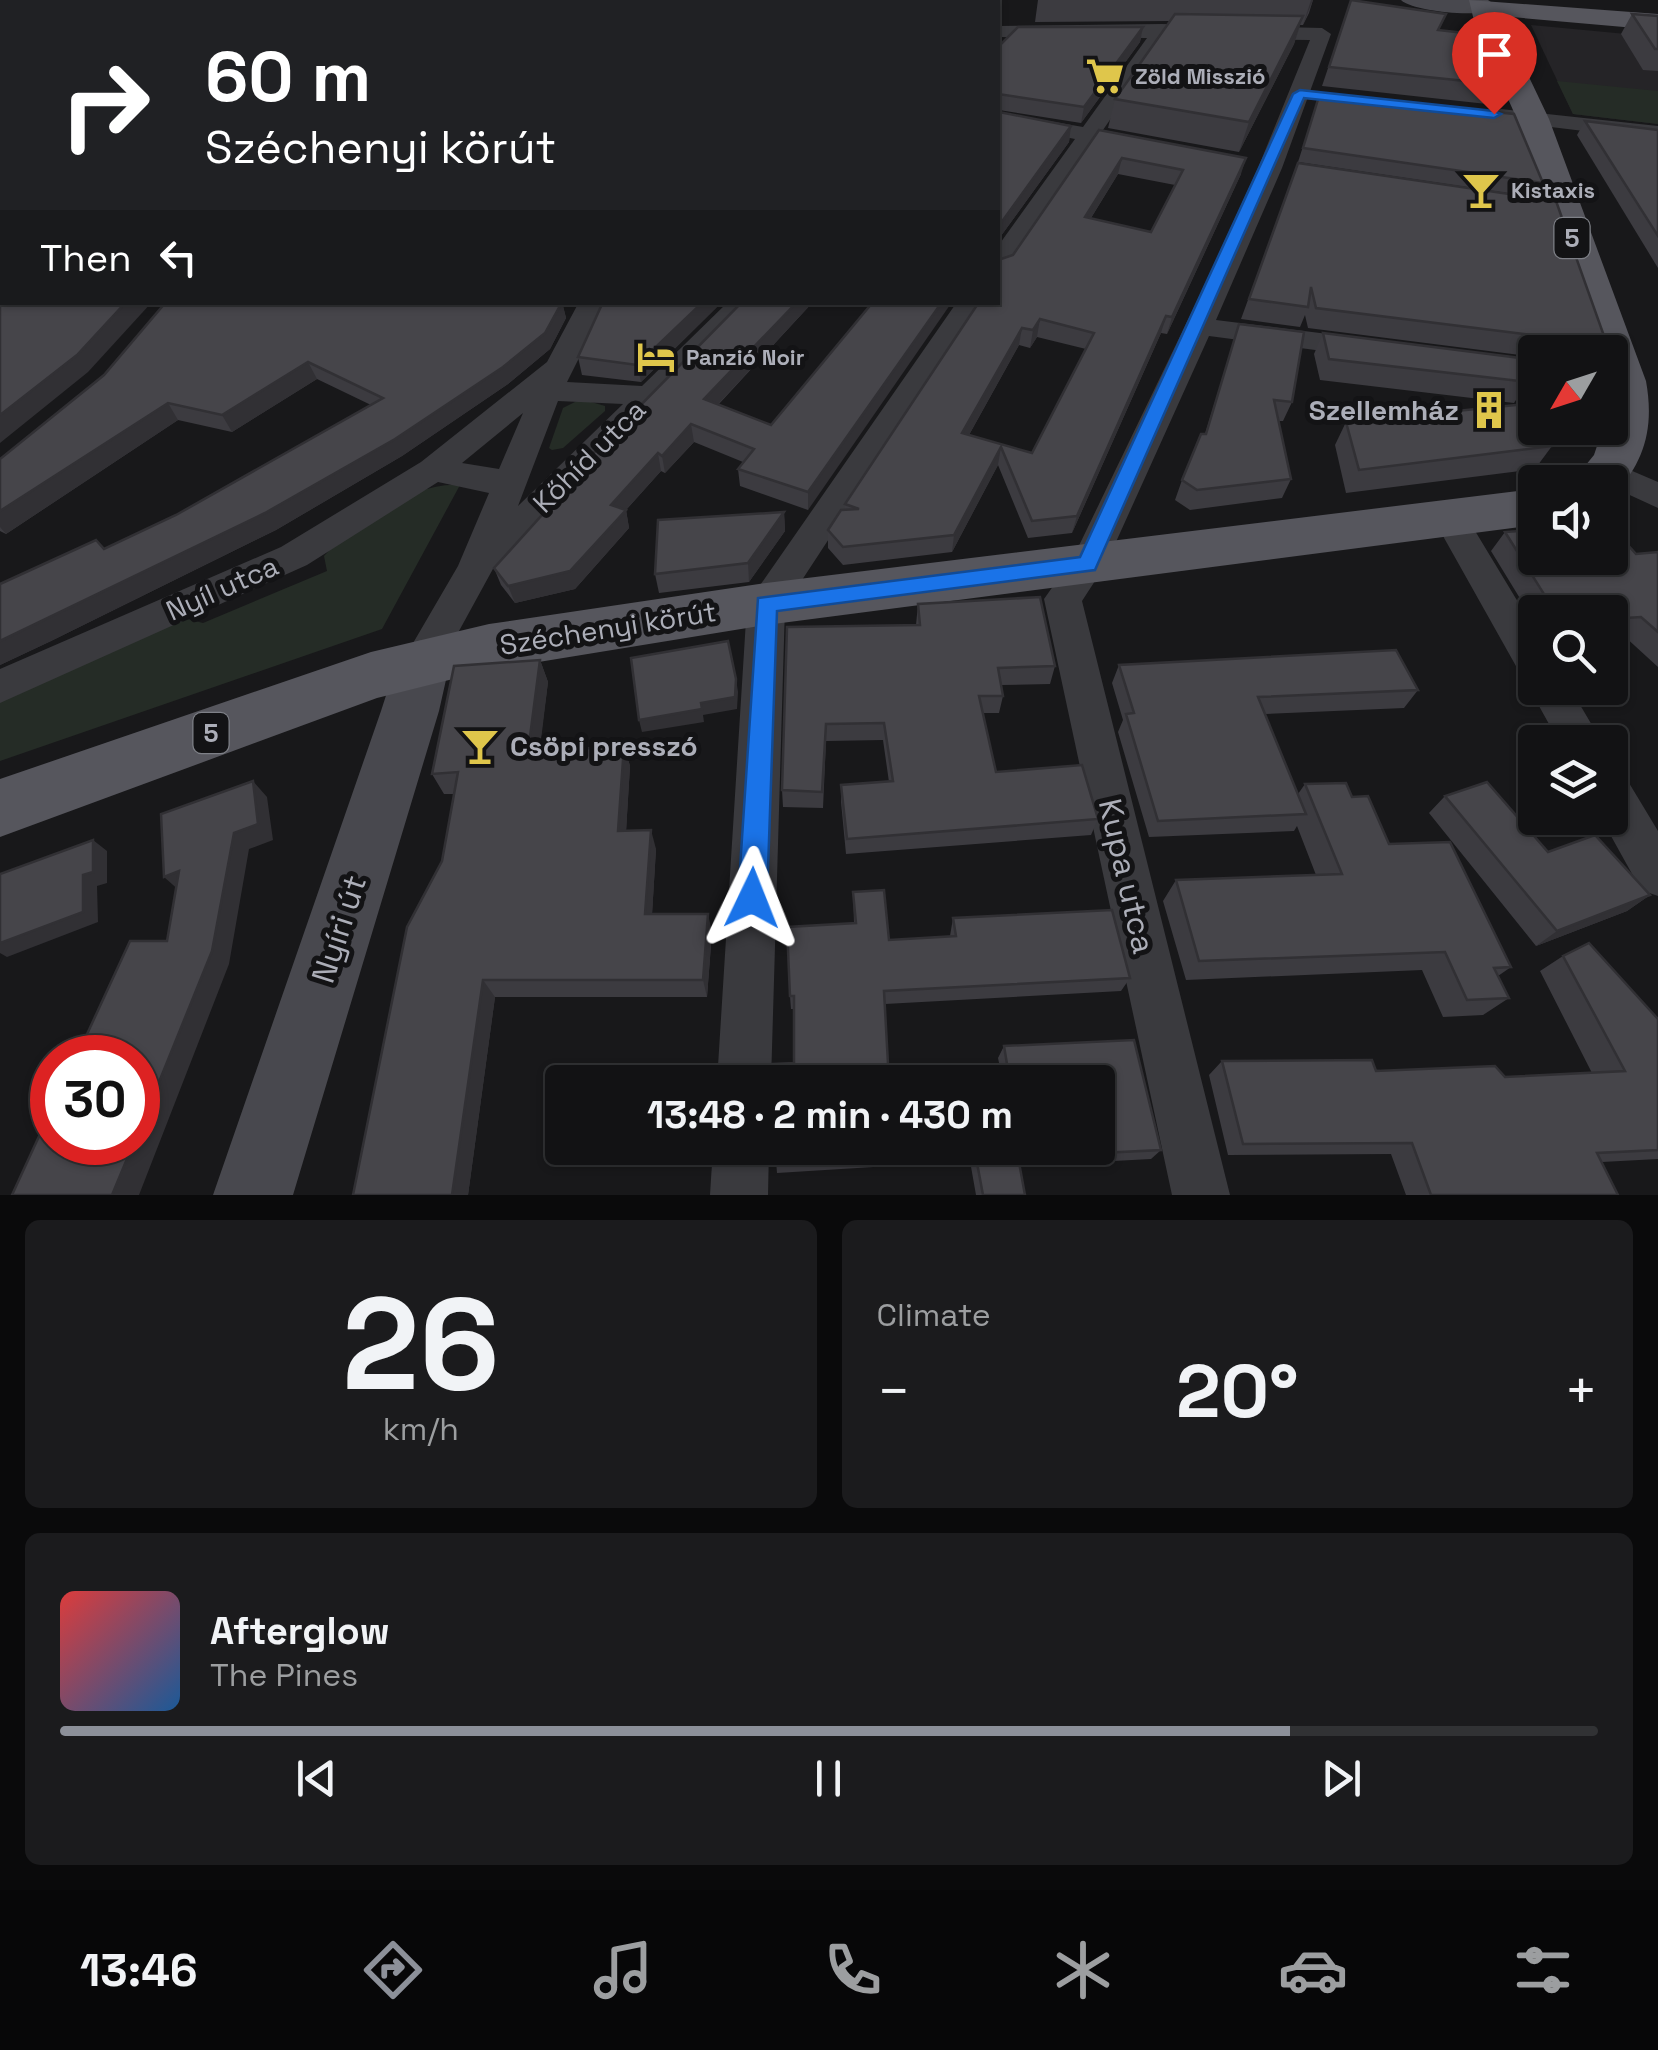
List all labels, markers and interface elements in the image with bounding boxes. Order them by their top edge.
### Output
pin [1452,12,1537,115]
icon: arrive [1467,27,1522,82]
text: 60 m [205,32,371,121]
icon: right [40,40,170,170]
supermarket icon: Zöld Misszió [1084,55,1126,97]
place label: Zöld Misszió [1135,62,1265,90]
text: Széchenyi körút [205,119,556,176]
bar icon: Kistaxis [1460,169,1502,211]
place label: Kistaxis [1511,176,1595,204]
road number: 5 [1554,218,1590,258]
icon: left [151,230,206,285]
text: Then [40,234,131,282]
north arrow [1518,335,1628,445]
map controls [1518,335,1628,835]
hotel icon: Panzió Noir [635,336,677,378]
place label: Panzió Noir [686,343,805,371]
building icon: Szellemház [1468,389,1510,431]
street label: Kőhíd utca [525,392,653,520]
place label: Szellemház [1309,392,1459,428]
button: sound [1518,465,1628,575]
street label: Nyíl utca [160,547,284,629]
street label: Széchenyi körút [497,593,719,663]
button: search [1518,595,1628,705]
road number: 5 [194,713,228,753]
bar icon: Csöpi presszó [459,725,501,767]
button: layers [1518,725,1628,835]
place label: Csöpi presszó [510,728,698,764]
street label: Kupa utca [1090,795,1164,957]
position arrow [700,846,804,950]
street label: Nyíri út [303,870,375,988]
speed limit sign: 30 [30,1035,160,1165]
text: 13:48 · 2 min · 430 m [647,1091,1013,1139]
text: 26 [342,1261,500,1427]
text: Climate [877,1295,991,1335]
text: 20° [1176,1343,1299,1439]
text: − [877,1356,911,1426]
text: + [1564,1356,1598,1426]
text: km/h [383,1409,459,1449]
text: Afterglow [210,1607,390,1655]
text: The Pines [210,1655,358,1695]
icon: previous [289,1751,344,1806]
icon: pause [801,1751,856,1806]
icon: next [1314,1751,1369,1806]
icon: directions [358,1935,428,2005]
icon: music [588,1935,658,2005]
icon: phone [818,1935,888,2005]
icon: climate [1048,1935,1118,2005]
icon: car [1278,1935,1348,2005]
icon: filters [1508,1935,1578,2005]
text: 13:46 [80,1942,198,1999]

